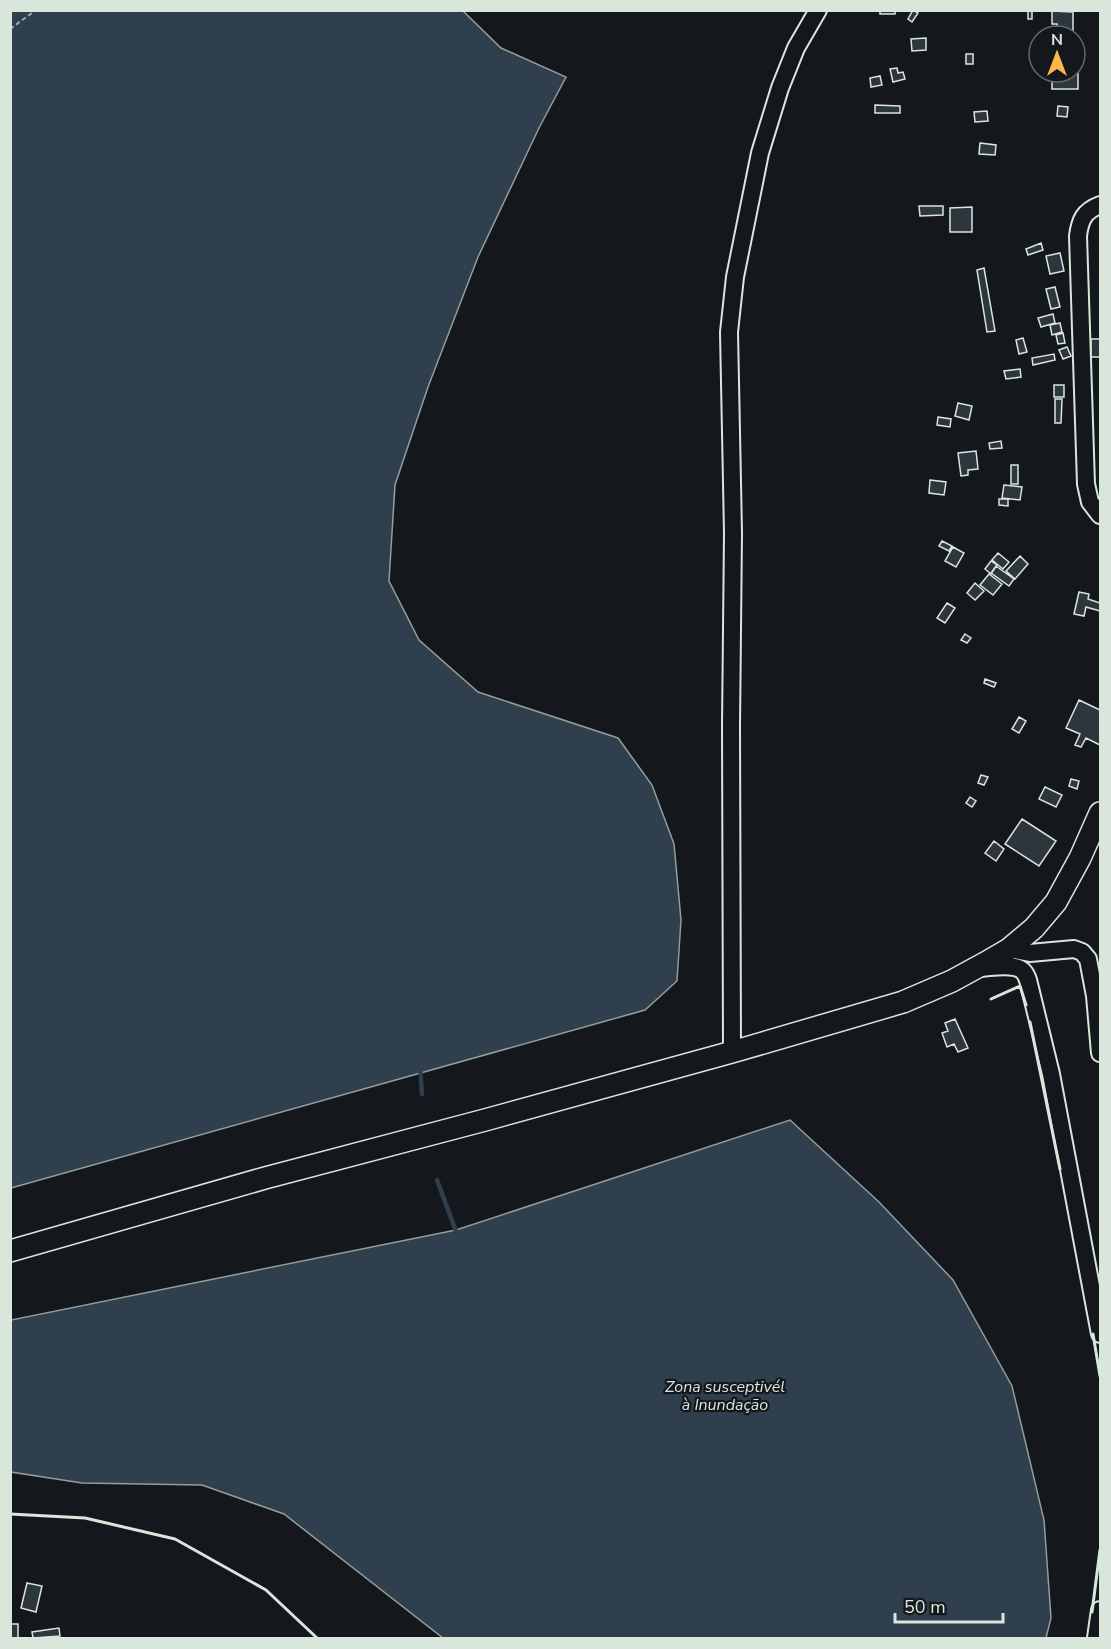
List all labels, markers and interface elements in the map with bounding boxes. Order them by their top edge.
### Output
north arrow [1027,24,1087,84]
text: N [1051,29,1063,51]
water label: Zona susceptivél à Inundação [665,1376,785,1416]
scale bar [895,1586,1003,1624]
text: 50 m [904,1595,946,1619]

